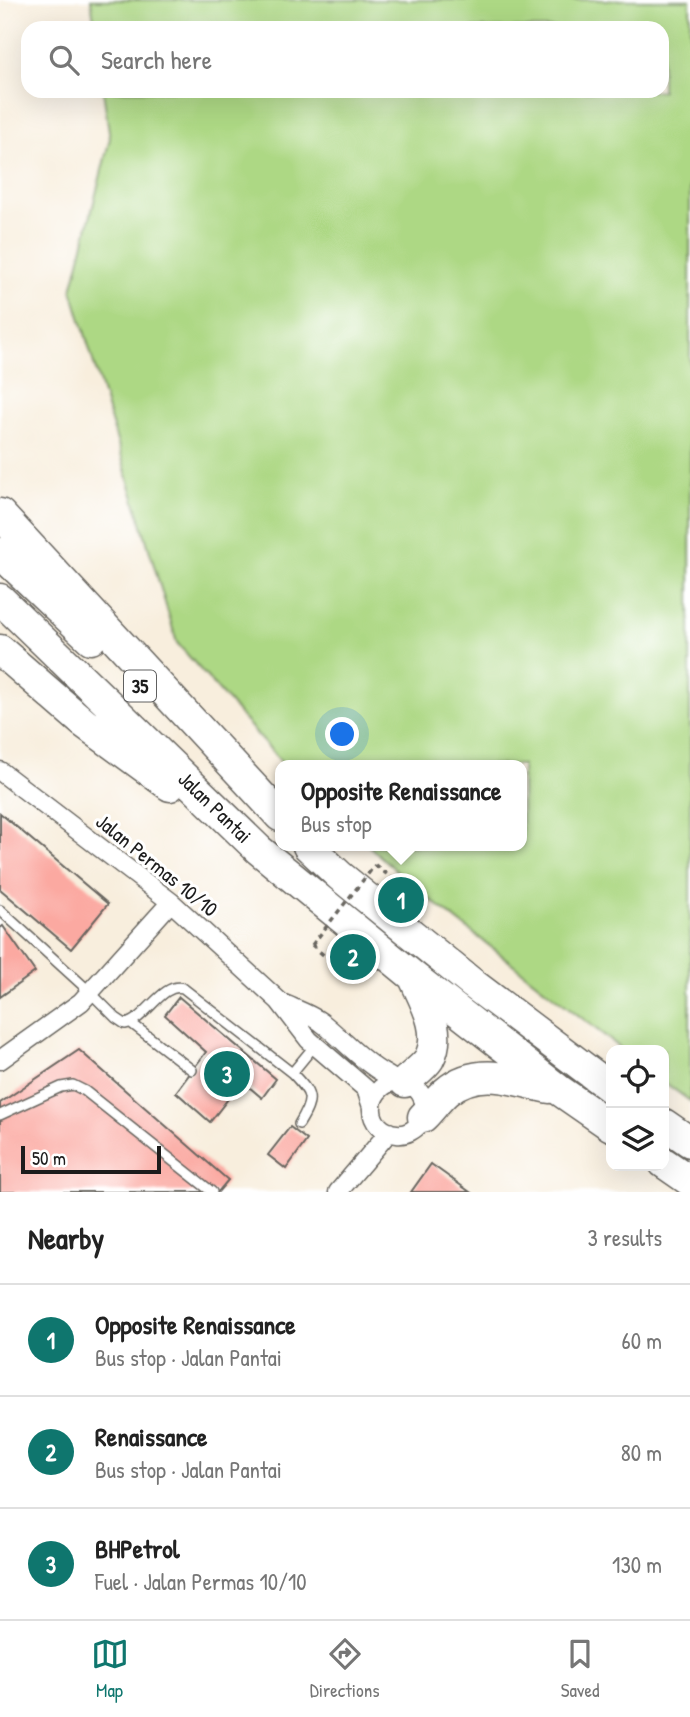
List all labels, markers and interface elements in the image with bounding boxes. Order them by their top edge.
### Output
search box [21,21,669,98]
icon: search [45,41,83,79]
text: Search here [101,42,212,77]
road number: 35 [124,670,156,702]
your location [325,717,359,751]
popup [275,760,527,851]
street label: Jalan Pantai [172,765,258,849]
text: Opposite Renaissance [301,773,501,808]
street label: Jalan Permas 10/10 [90,807,224,923]
text: Bus stop [301,808,372,839]
pin: 1 [378,874,424,926]
pin: 2 [330,931,376,983]
map controls [606,1045,669,1171]
button: locate [606,1045,669,1108]
pin: 3 [204,1048,250,1100]
button: layers [606,1108,669,1171]
scale bar [21,1143,161,1175]
text: 50 m [32,1145,66,1171]
text: Nearby [28,1218,104,1258]
text: 3 results [587,1222,662,1253]
text: Opposite Renaissance [95,1307,296,1342]
text: 1 [47,1325,55,1356]
text: 60 m [622,1325,662,1356]
text: Bus stop · Jalan Pantai [95,1342,282,1373]
text: Renaissance [95,1419,207,1454]
text: 2 [46,1437,56,1468]
text: 80 m [621,1437,662,1468]
text: Bus stop · Jalan Pantai [95,1454,282,1485]
text: BHPetrol [95,1531,180,1566]
text: 3 [46,1549,56,1580]
text: 130 m [612,1549,662,1580]
text: Fuel · Jalan Permas 10/10 [95,1566,307,1597]
tab: Map [91,1635,129,1703]
tab: Directions [310,1635,380,1703]
tab: Saved [561,1635,599,1703]

